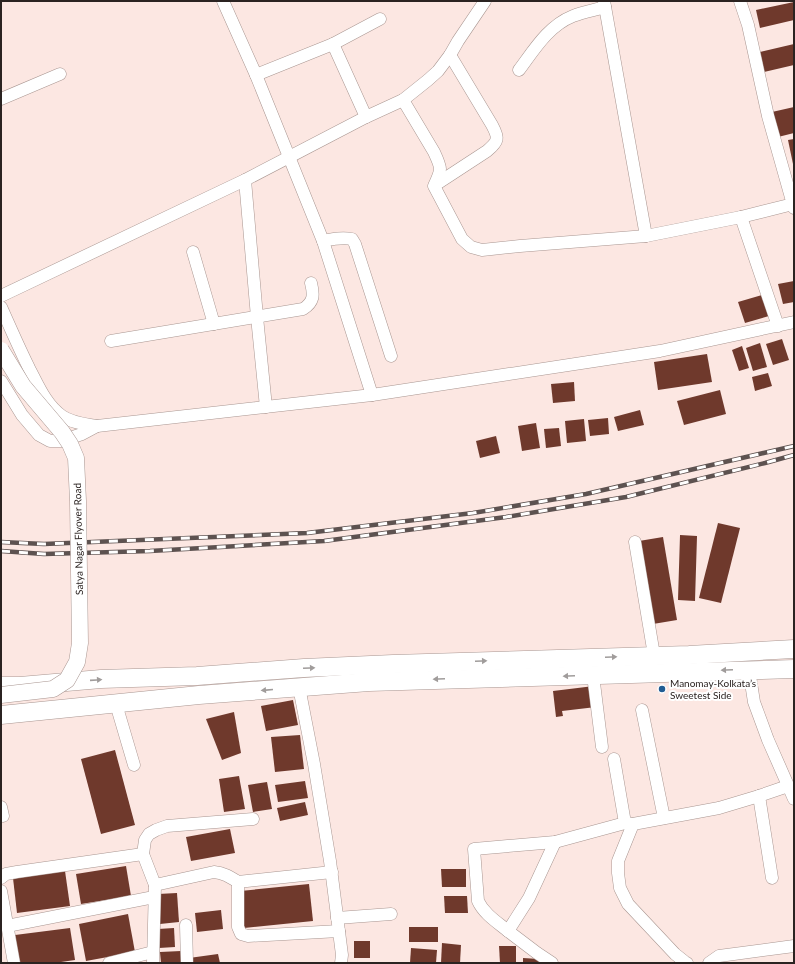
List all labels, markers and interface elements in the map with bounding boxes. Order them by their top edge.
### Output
street label: Satya Nagar Flyover Road [71,483,85,595]
one-way arrow [605,653,617,660]
one-way arrow [475,658,488,664]
one-way arrow [303,665,316,671]
one-way arrow [721,667,733,674]
one-way arrow [563,672,575,679]
one-way arrow [90,676,102,683]
one-way arrow [432,676,445,682]
place label: Manomay-Kolkata’s Sweetest Side [670,677,756,701]
marker: Manomay-Kolkata’s Sweetest Side [657,684,667,694]
one-way arrow [261,686,274,693]

